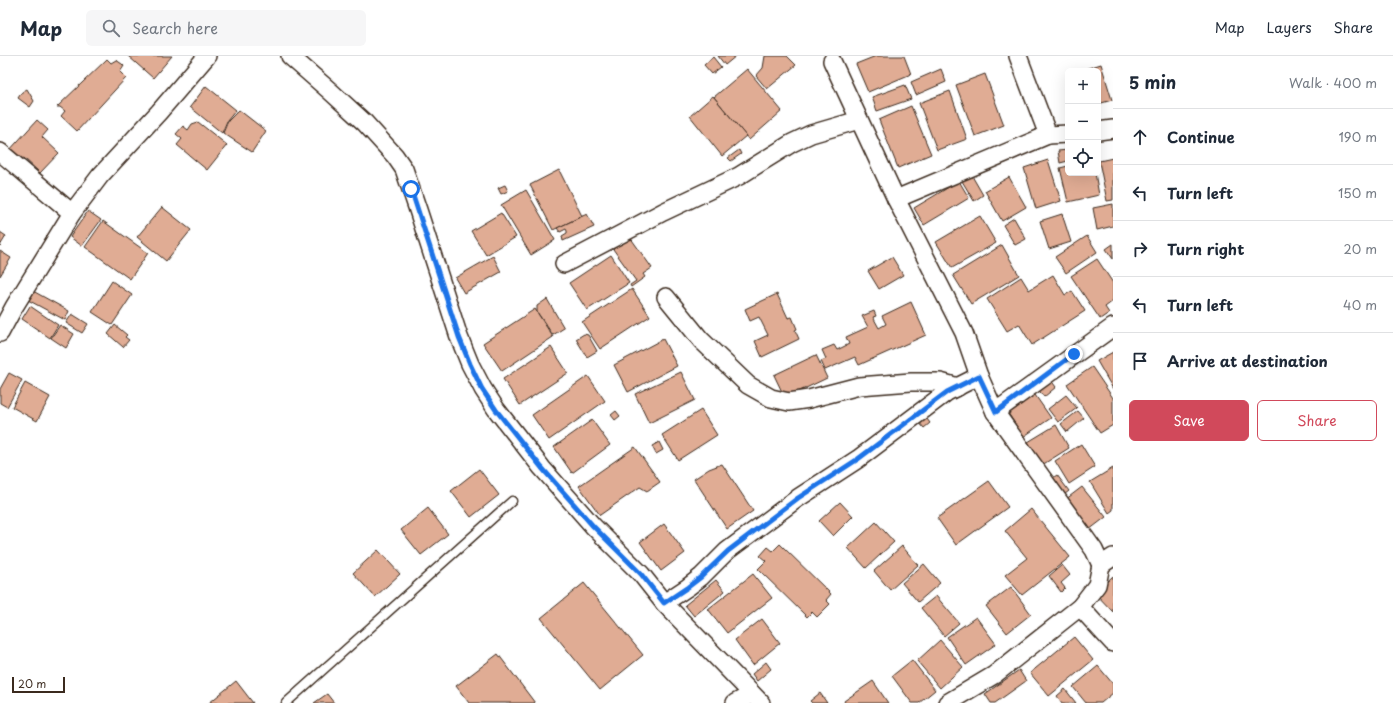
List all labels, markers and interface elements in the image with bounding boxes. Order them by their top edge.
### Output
search box [86,10,366,46]
text: Map [20,14,62,42]
text: Search here [132,16,218,39]
icon: search [100,17,122,39]
text: Map [1215,17,1245,38]
text: Layers [1267,17,1312,38]
text: Share [1334,17,1373,38]
map controls [1065,68,1101,176]
button: + [1065,68,1101,104]
text: 5 min [1129,69,1176,95]
text: Walk · 400 m [1289,73,1377,92]
button: − [1065,104,1101,140]
text: Continue [1167,125,1235,148]
icon: ahead [1129,126,1151,148]
text: 190 m [1338,127,1377,146]
button: locate [1065,140,1101,176]
route start [402,180,420,198]
text: Turn left [1167,181,1233,204]
icon: left [1129,182,1151,204]
text: 150 m [1338,183,1377,202]
text: Turn right [1167,237,1244,260]
icon: right [1129,238,1151,260]
text: 20 m [1343,239,1377,258]
text: Turn left [1167,293,1233,316]
icon: left [1129,294,1151,316]
text: 40 m [1343,295,1377,314]
route end [1065,345,1083,363]
text: Arrive at destination [1167,349,1328,372]
icon: arrive [1129,350,1151,372]
button: Save [1129,400,1249,441]
button: Share [1257,400,1377,441]
scale bar [12,675,65,694]
text: 20 m [18,675,46,692]

